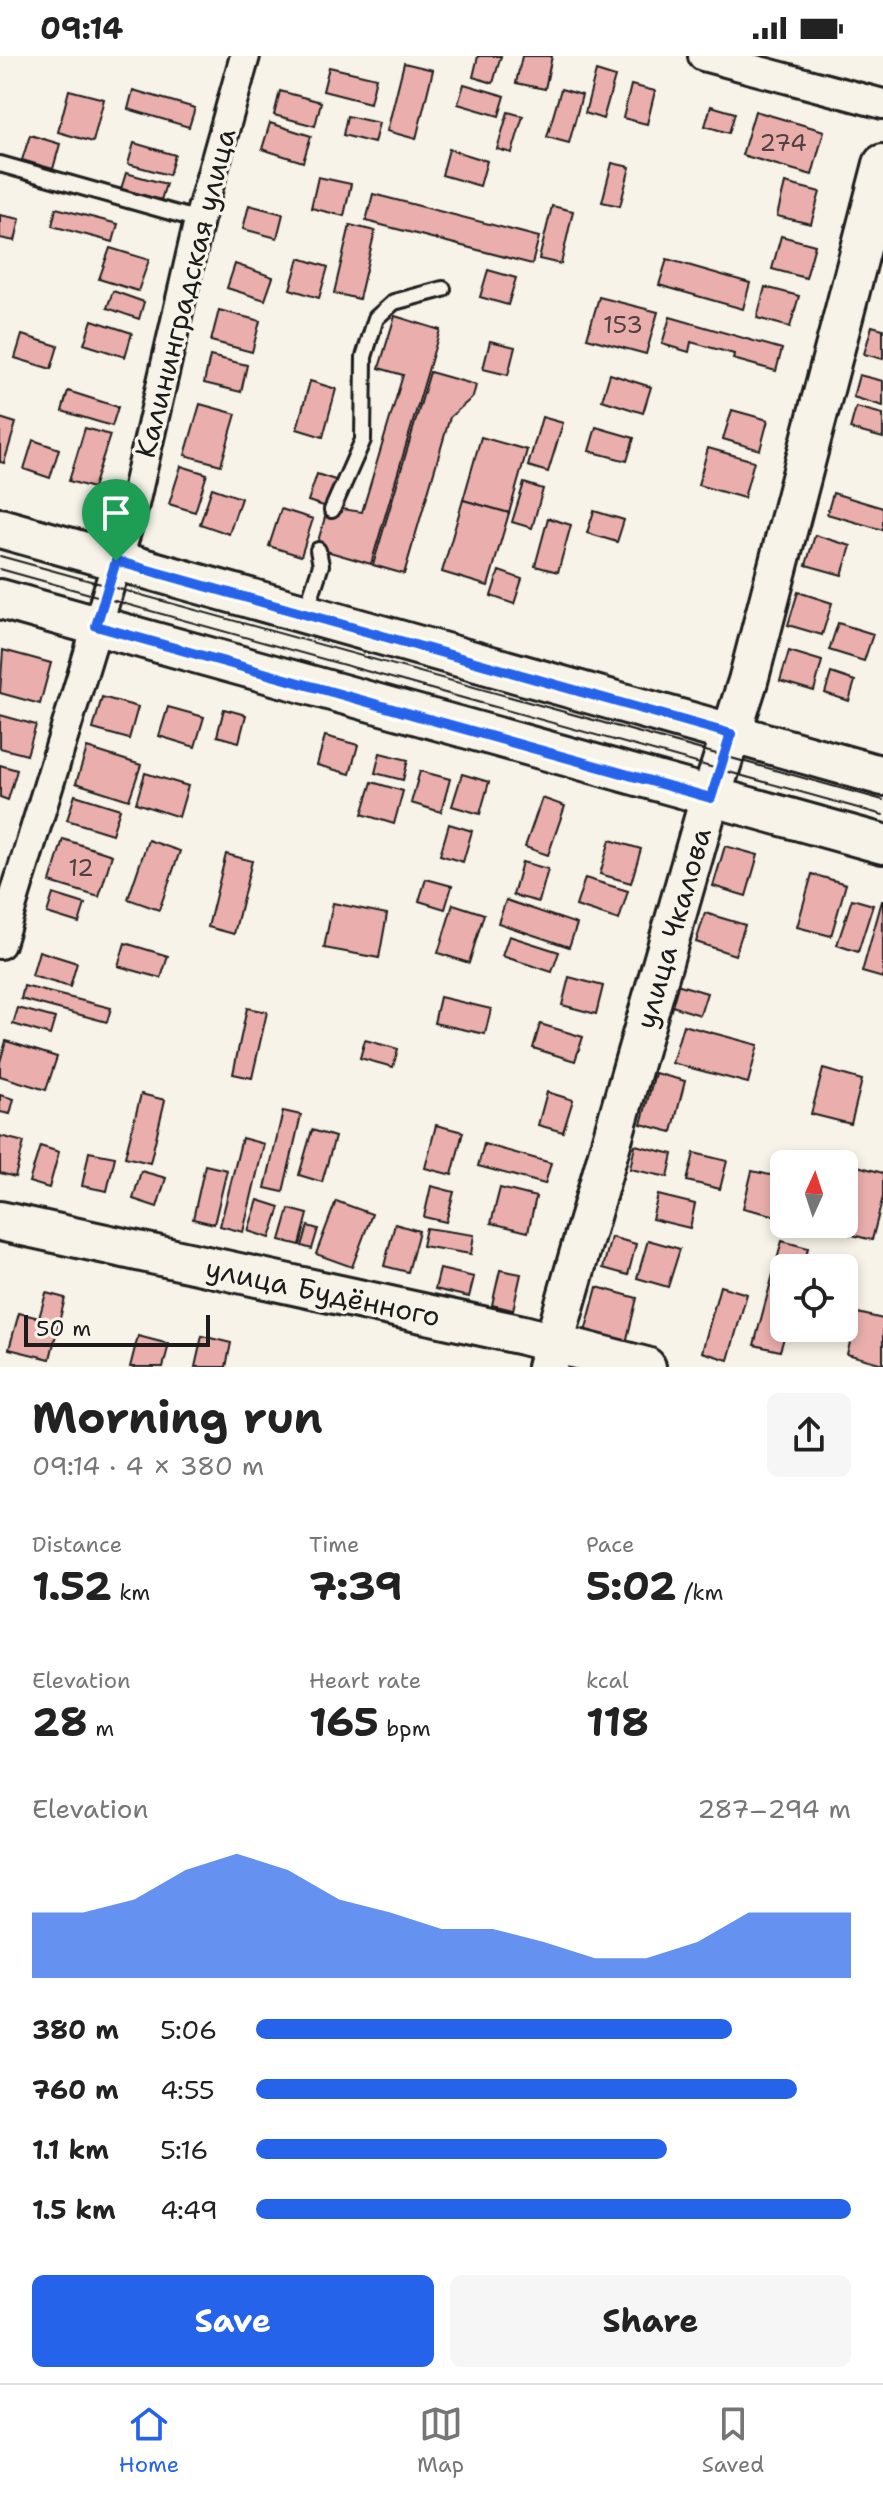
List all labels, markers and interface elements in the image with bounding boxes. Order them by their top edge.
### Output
text: 09:14 [40,8,123,49]
street label: Калининградская улица [126,124,244,462]
house number: 274 [759,127,807,159]
house number: 153 [603,309,643,341]
pin [82,479,150,561]
icon: arrive [94,491,138,535]
street label: улица Чкалова [626,823,720,1033]
house number: 12 [68,852,94,884]
north arrow [770,1150,858,1238]
map controls [770,1150,858,1342]
street label: улица Будённого [202,1249,444,1335]
button: locate [770,1254,858,1342]
scale bar [24,1311,210,1347]
text: 50 m [36,1314,91,1343]
text: Morning run [32,1388,323,1447]
button: share [767,1393,851,1477]
text: 09:14 · 4 × 380 m [32,1448,264,1483]
text: Distance [32,1530,122,1559]
text: Time [309,1530,359,1559]
text: Pace [586,1530,634,1559]
text: 1.52 [32,1559,112,1613]
text: 7:39 [309,1559,403,1613]
text: 5:02 [586,1559,677,1613]
text: km [112,1578,150,1607]
text: /km [677,1578,723,1607]
text: Elevation [32,1666,130,1695]
text: Heart rate [309,1666,421,1695]
text: kcal [586,1666,629,1695]
text: 28 [32,1695,88,1749]
text: 165 [309,1695,379,1749]
text: 118 [586,1695,649,1749]
text: m [88,1714,114,1743]
text: bpm [379,1714,431,1743]
text: Elevation [32,1791,148,1826]
text: 287–294 m [697,1791,851,1826]
text: 380 m [32,2012,119,2047]
text: 5:06 [160,2012,217,2047]
text: 760 m [32,2072,119,2107]
text: 4:55 [160,2072,215,2107]
text: 1.1 km [32,2132,109,2167]
text: 5:16 [160,2132,208,2167]
text: 1.5 km [32,2192,116,2227]
text: 4:49 [160,2192,218,2227]
button: Save [32,2275,434,2367]
button: Share [450,2275,851,2367]
tab: Home [119,2402,179,2479]
tab: Map [417,2402,464,2479]
tab: Saved [702,2402,764,2479]

